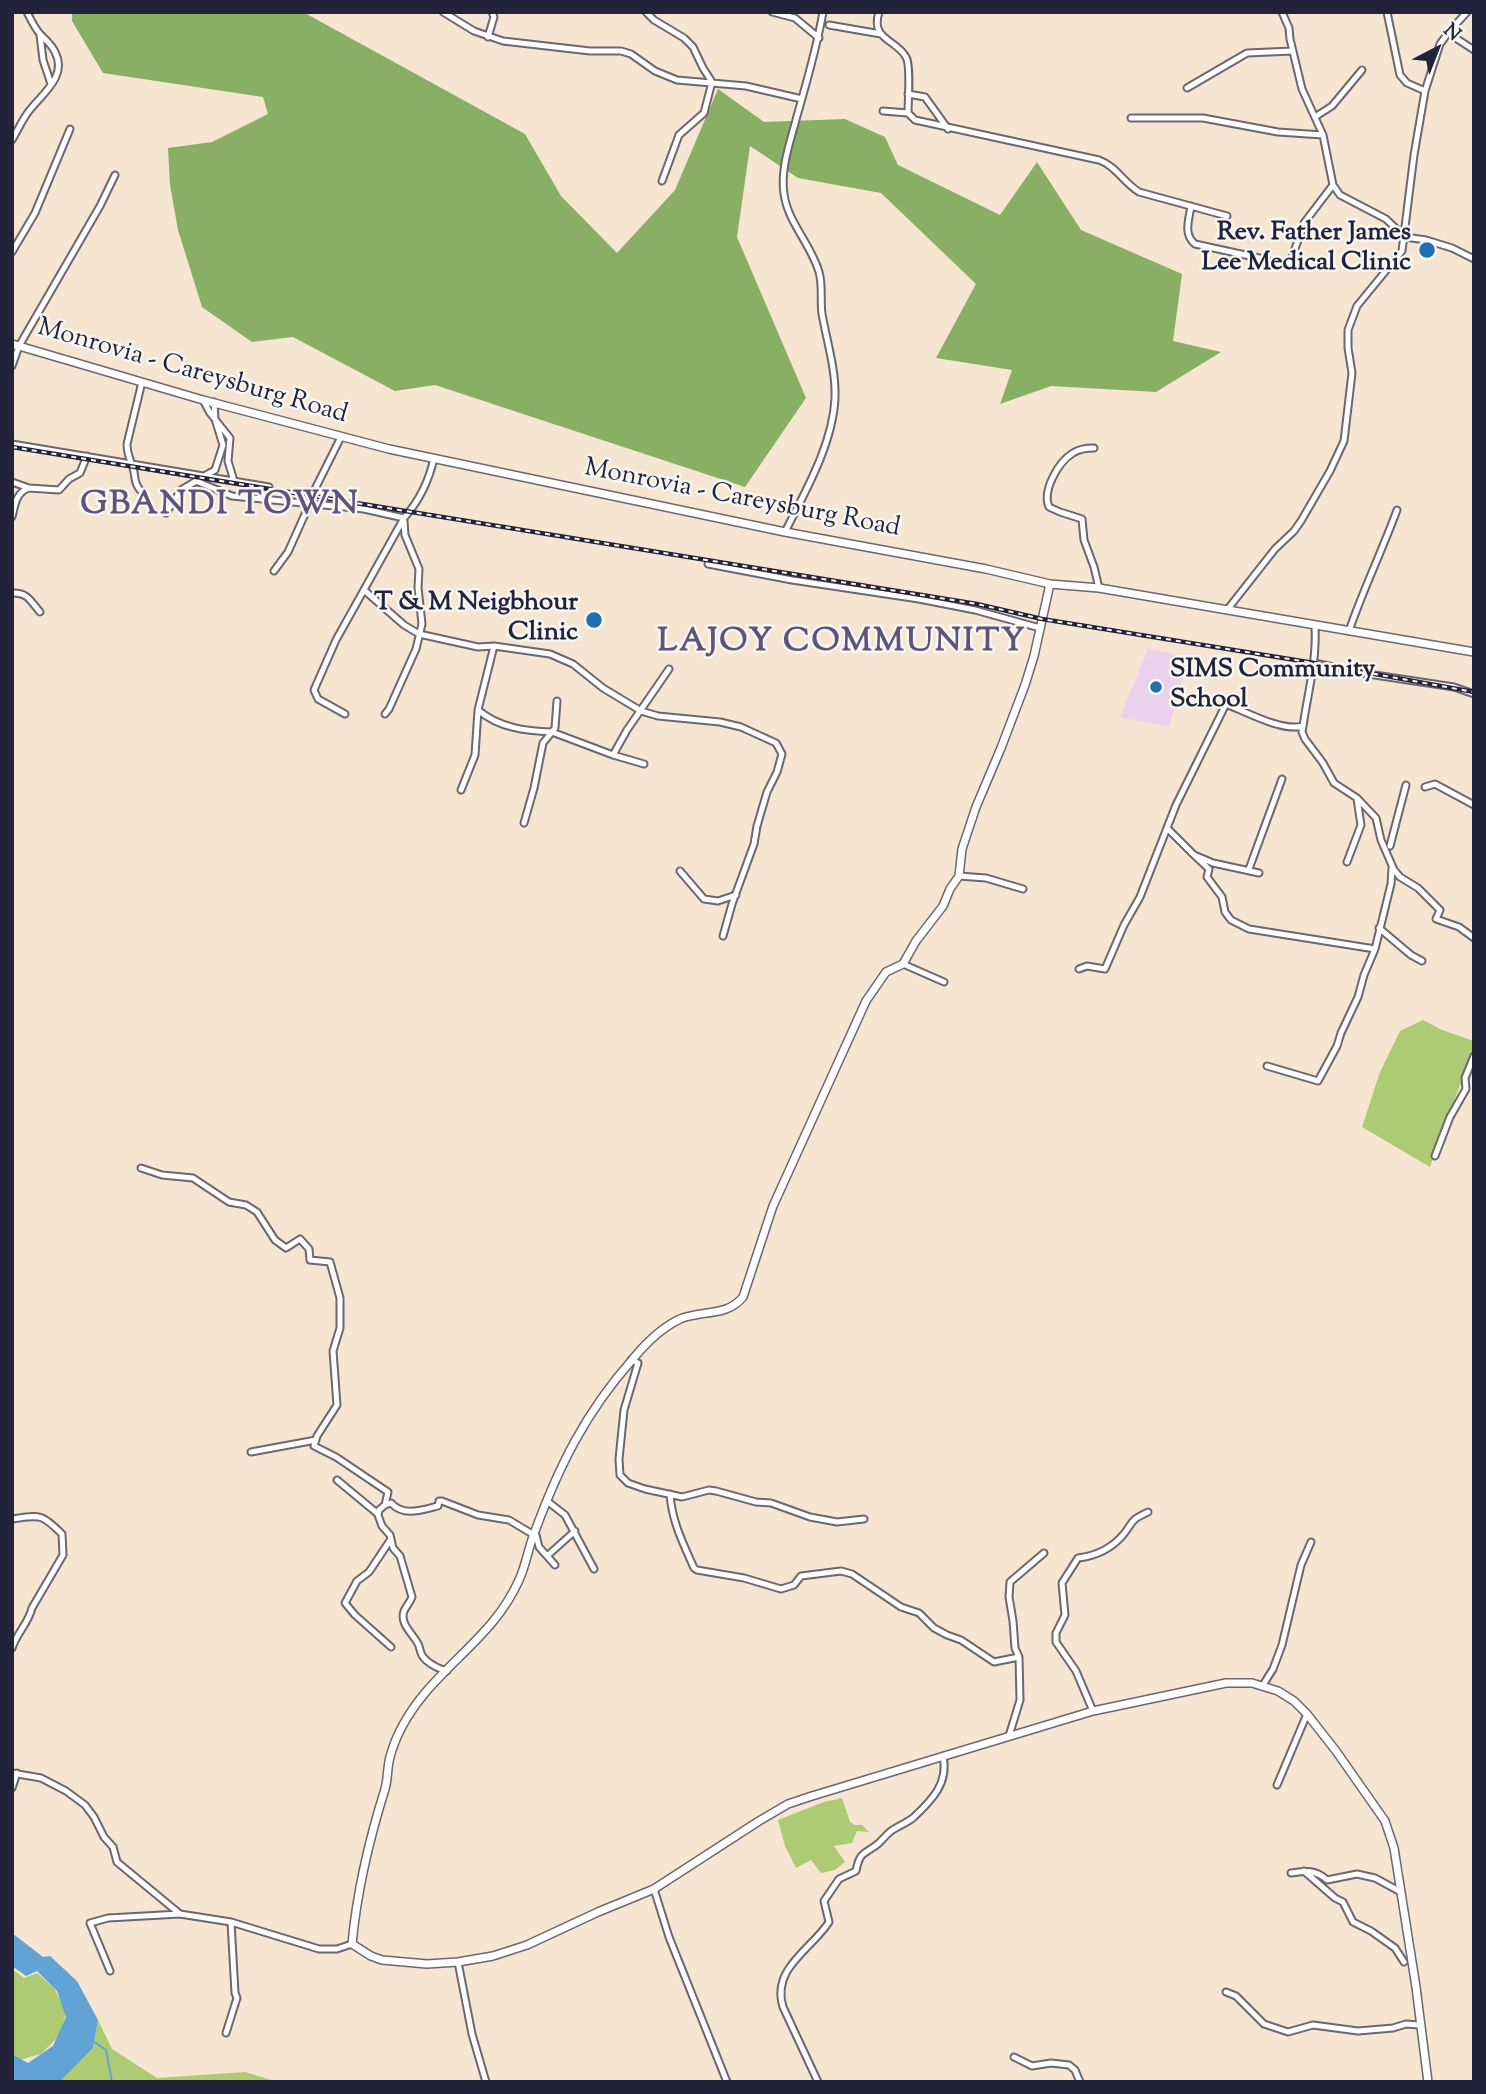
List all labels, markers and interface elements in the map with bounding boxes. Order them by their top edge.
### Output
north arrow [1402,14,1472,84]
text: N [1437,18,1466,48]
place label: Rev. Father James Lee Medical Clinic [1201,219,1411,280]
marker: Rev. Father James Lee Medical Clinic [1417,240,1437,260]
street label: Monrovia - Careysburg Road [33,314,351,432]
street label: Monrovia - Careysburg Road [581,454,903,546]
district label: GBANDI TOWN [82,487,358,527]
place label: T & M Neigbhour Clinic [374,589,578,650]
marker: T & M Neigbhour Clinic [584,610,604,630]
district label: LAJOY COMMUNITY [659,624,1025,664]
place label: SIMS Community School [1170,656,1375,718]
marker: SIMS Community School [1148,679,1164,695]

